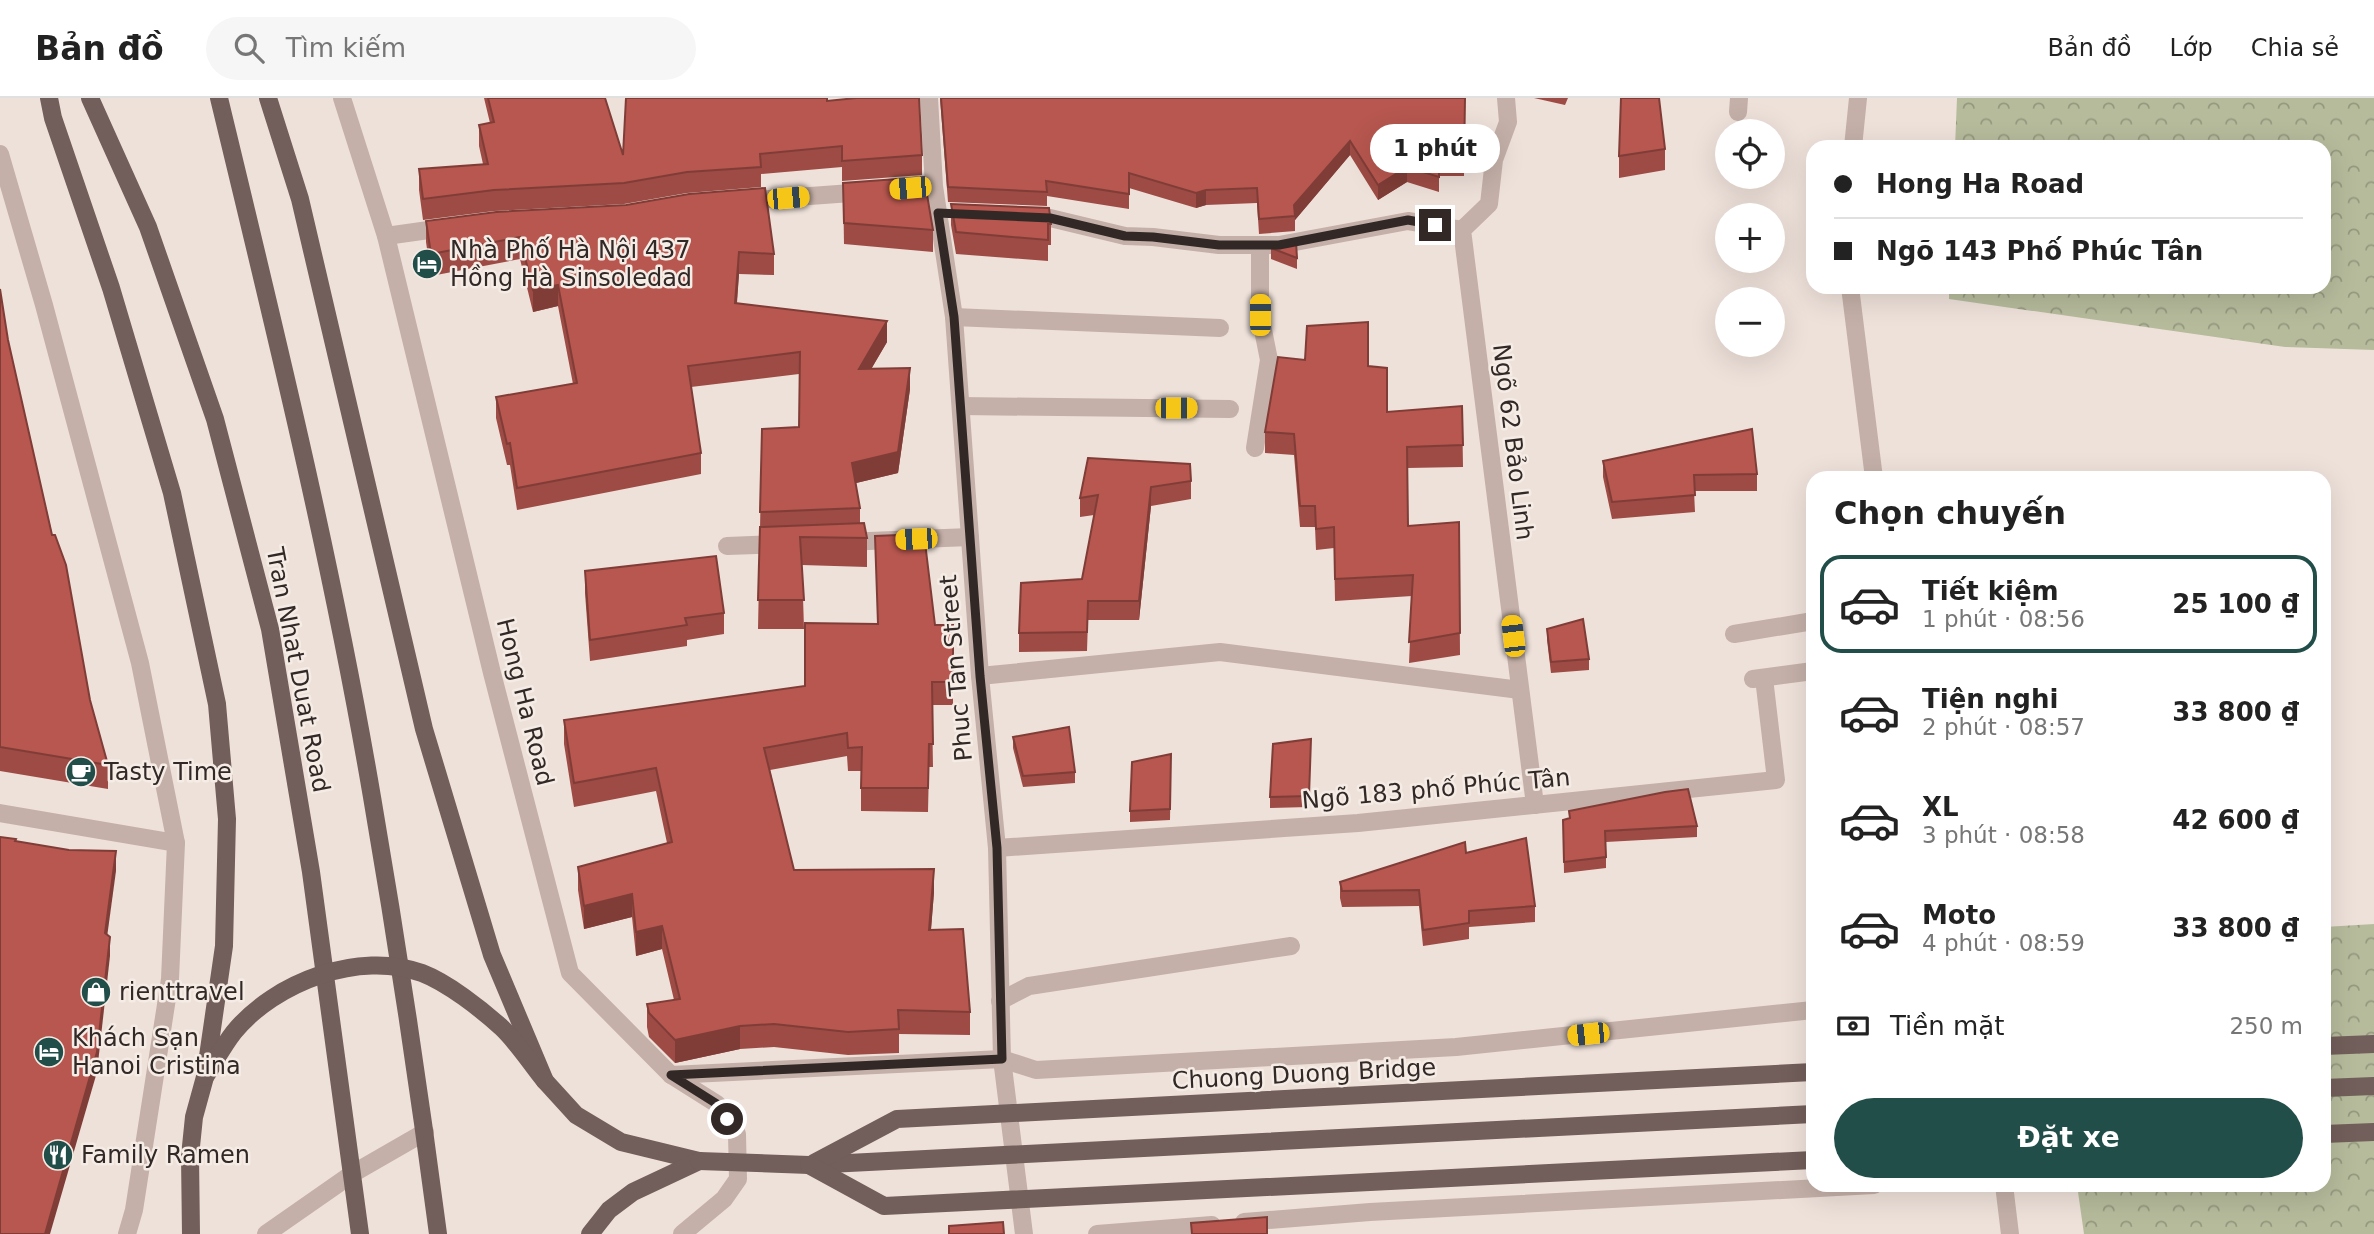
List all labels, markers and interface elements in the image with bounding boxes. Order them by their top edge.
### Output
search box [206,17,696,80]
text: Bản đồ [35,29,164,68]
icon: search [230,29,268,67]
text: Tìm kiếm [286,33,406,63]
text: Bản đồ [2048,34,2131,62]
text: Lớp [2169,34,2213,62]
text: Chia sẻ [2251,34,2339,62]
map controls [1715,119,1785,357]
button: locate [1715,119,1785,189]
callout: 1 phút [1370,123,1500,172]
text: 1 phút [1393,135,1477,161]
text: Hong Ha Road [1876,169,2084,199]
car [889,176,932,200]
car [767,186,810,210]
button: + [1715,203,1785,273]
route end [1419,209,1451,241]
place label: Nhà Phố Hà Nội 437 Hồng Hà Sinsoledad [450,236,692,292]
text: Ngõ 143 Phố Phúc Tân [1876,236,2203,266]
hotel icon: Nhà Phố Hà Nội 437 Hồng Hà Sinsoledad [410,247,444,281]
button: − [1715,287,1785,357]
car [1250,294,1271,336]
street label: Ngõ 62 Bảo Linh [1487,342,1539,542]
car [1156,398,1198,419]
text: Chọn chuyến [1834,494,2066,532]
car [895,528,938,550]
street label: Tran Nhat Duat Road [260,544,336,795]
icon: car [1838,573,1901,636]
street label: Phuc Tan Street [934,574,978,762]
text: Tiết kiệm [1922,576,2059,606]
text: 25 100 ₫ [2172,589,2299,619]
text: 1 phút · 08:56 [1922,606,2085,632]
car [1501,614,1526,658]
street label: Hong Ha Road [491,615,559,789]
icon: car [1838,681,1901,744]
text: Tiện nghi [1922,684,2058,714]
text: 33 800 ₫ [2172,697,2299,727]
text: 2 phút · 08:57 [1922,714,2085,740]
cafe icon: Tasty Time [64,755,98,789]
place label: Tasty Time [103,758,232,786]
street label: Ngõ 183 phố Phúc Tân [1301,763,1571,815]
icon: car [1838,789,1901,852]
text: XL [1922,792,1959,822]
text: 42 600 ₫ [2172,805,2299,835]
text: 3 phút · 08:58 [1922,822,2085,848]
icon: car [1838,897,1901,960]
text: Moto [1922,900,1996,930]
text: 33 800 ₫ [2172,913,2299,943]
text: 4 phút · 08:59 [1922,930,2085,956]
shop icon: rienttravel [79,975,113,1009]
place label: rienttravel [119,978,245,1006]
icon: cash [1834,1007,1872,1045]
text: Tiền mặt [1890,1011,2005,1041]
text: 250 m [2229,1013,2303,1039]
car [1567,1021,1610,1047]
place label: Khách Sạn Hanoi Cristina [72,1024,241,1080]
hotel icon: Khách Sạn Hanoi Cristina [32,1035,66,1069]
street label: Chuong Duong Bridge [1171,1053,1437,1095]
button: Đặt xe [1834,1098,2303,1178]
route start [711,1103,743,1135]
restaurant icon: Family Ramen [41,1138,75,1172]
place label: Family Ramen [81,1141,250,1169]

